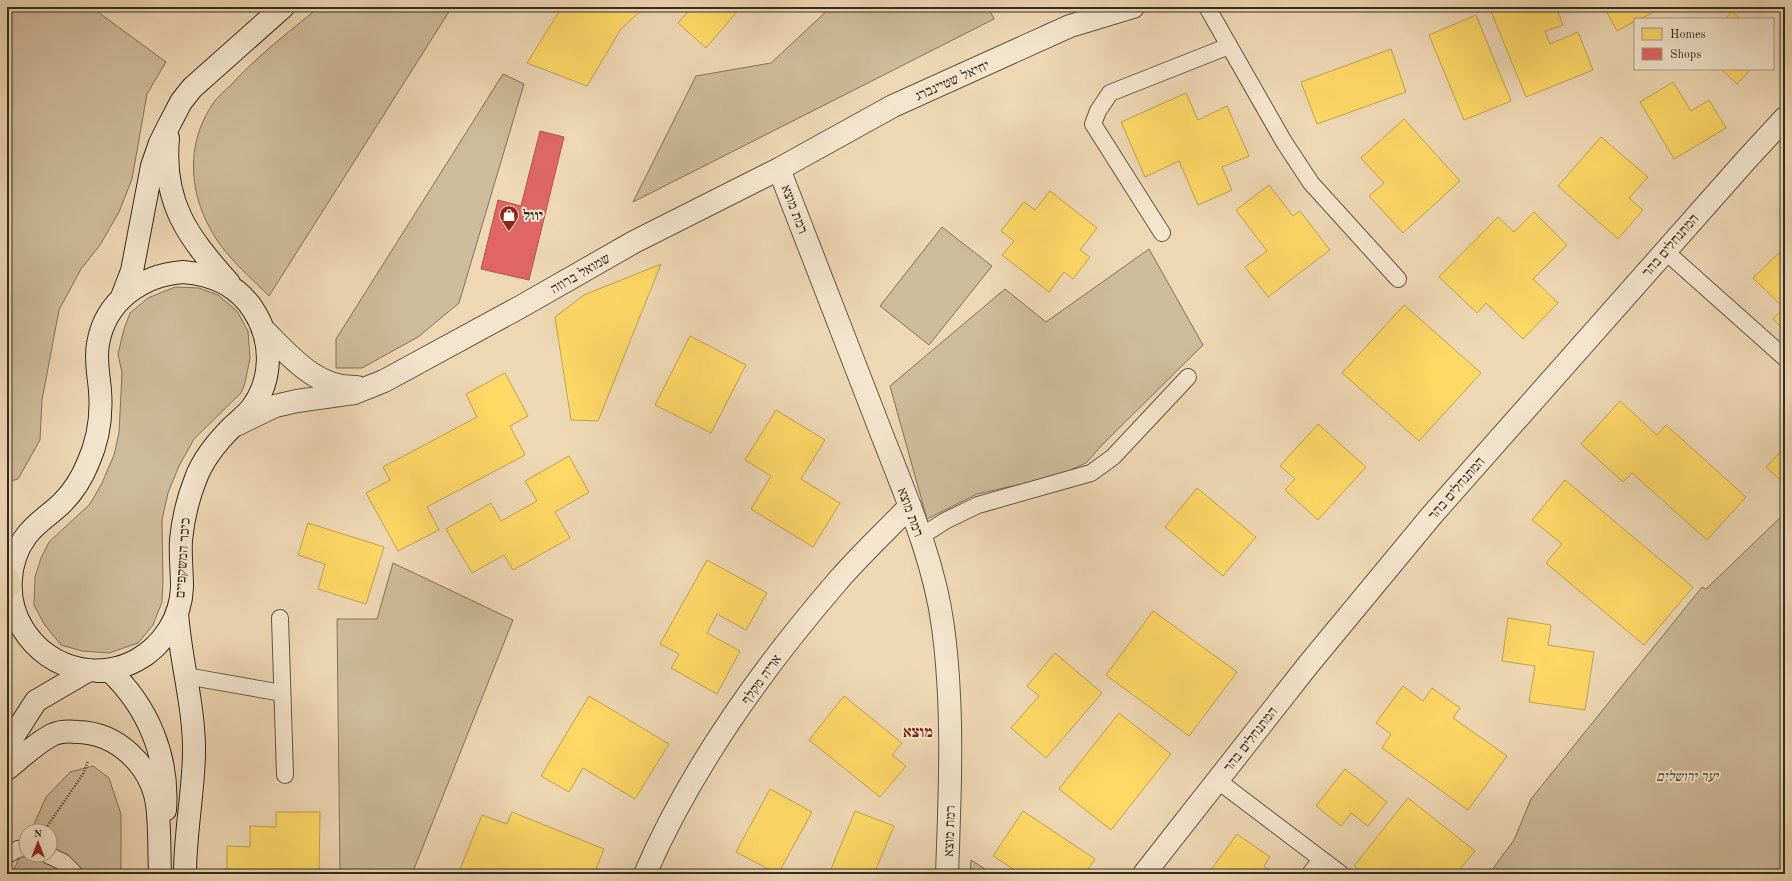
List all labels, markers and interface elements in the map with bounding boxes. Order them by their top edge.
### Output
legend [1634,18,1774,70]
text: Homes [1670,29,1706,41]
text: Shops [1670,49,1701,61]
street label: יחיאל שטיינברג [913,57,992,104]
street label: רמת מוצא [778,183,810,236]
shop icon: יוול [498,204,520,232]
place label: יוול [523,208,543,223]
street label: המתנחלים בהר [1639,211,1702,280]
street label: שמואל ברוזה [548,250,613,297]
street label: המתנחלים בהר [1425,454,1488,523]
street label: רמת מוצא [895,486,925,539]
street label: כיכר המשקפיים [173,517,193,599]
street label: אריה מקלף [738,652,784,707]
street label: המתנחלים בהר [1220,704,1280,775]
district label: מוצא [903,725,933,741]
park label: יער ירושלים [1656,769,1720,784]
street label: רמת מוצא [942,805,958,857]
north arrow [18,823,58,863]
text: N [34,829,43,840]

